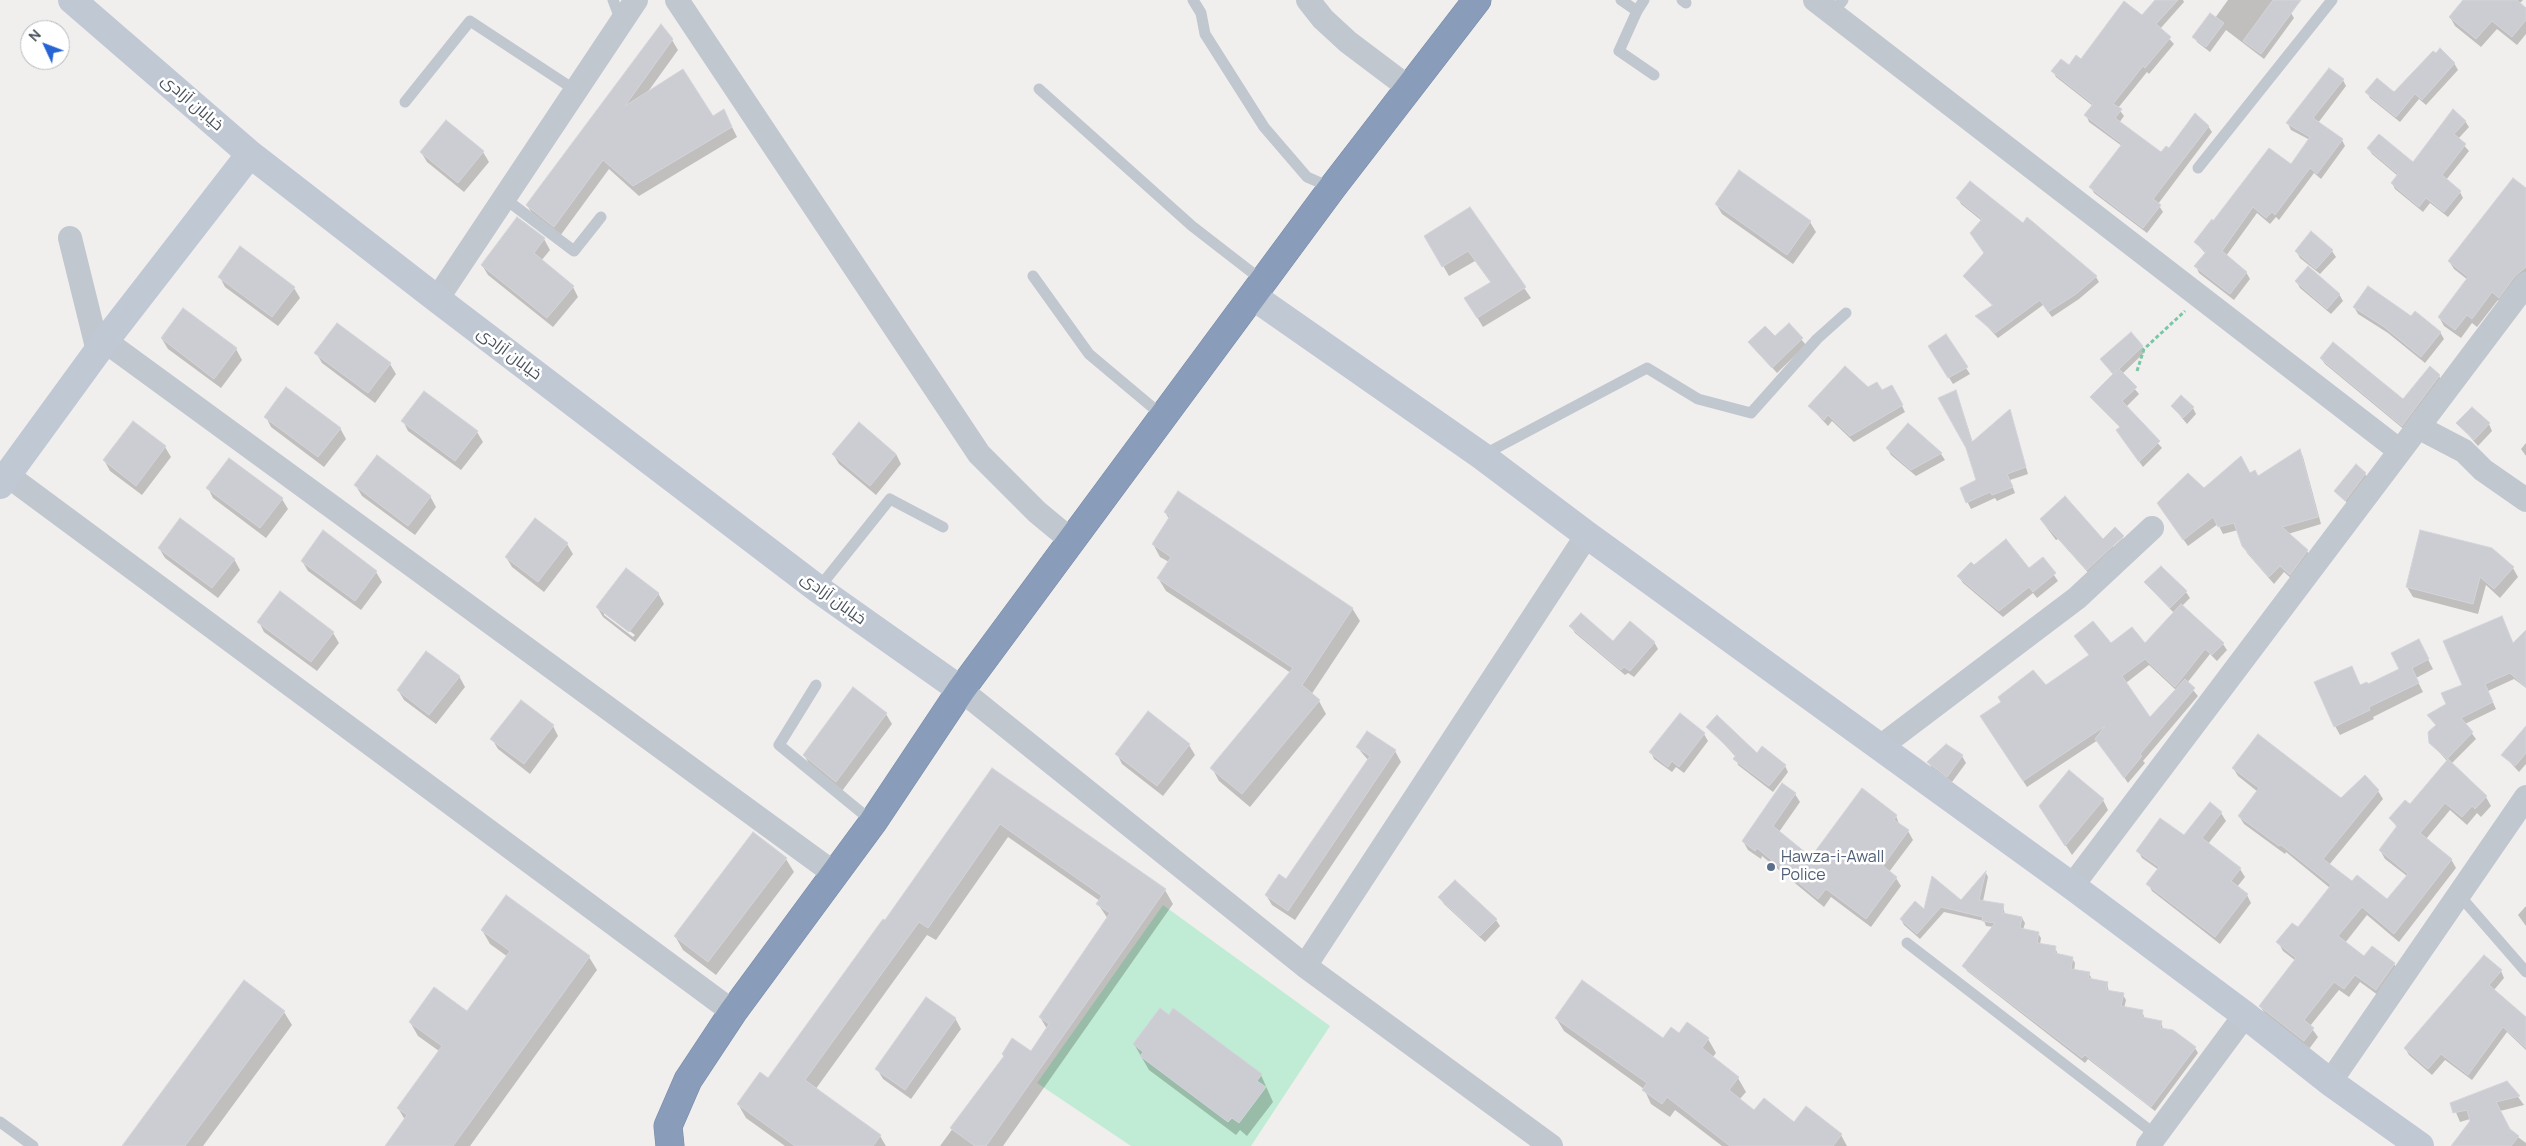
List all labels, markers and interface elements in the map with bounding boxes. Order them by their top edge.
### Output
north arrow [20,20,70,70]
text: N [24,25,45,45]
street label: خیابان آزادی [157,71,227,135]
street label: خیابان آزادی [473,323,545,385]
street label: خیابان آزادی [797,569,869,629]
place label: Hawza-i-Awall Police [1781,848,1884,886]
marker: Hawza-i-Awall Police [1765,861,1777,873]

